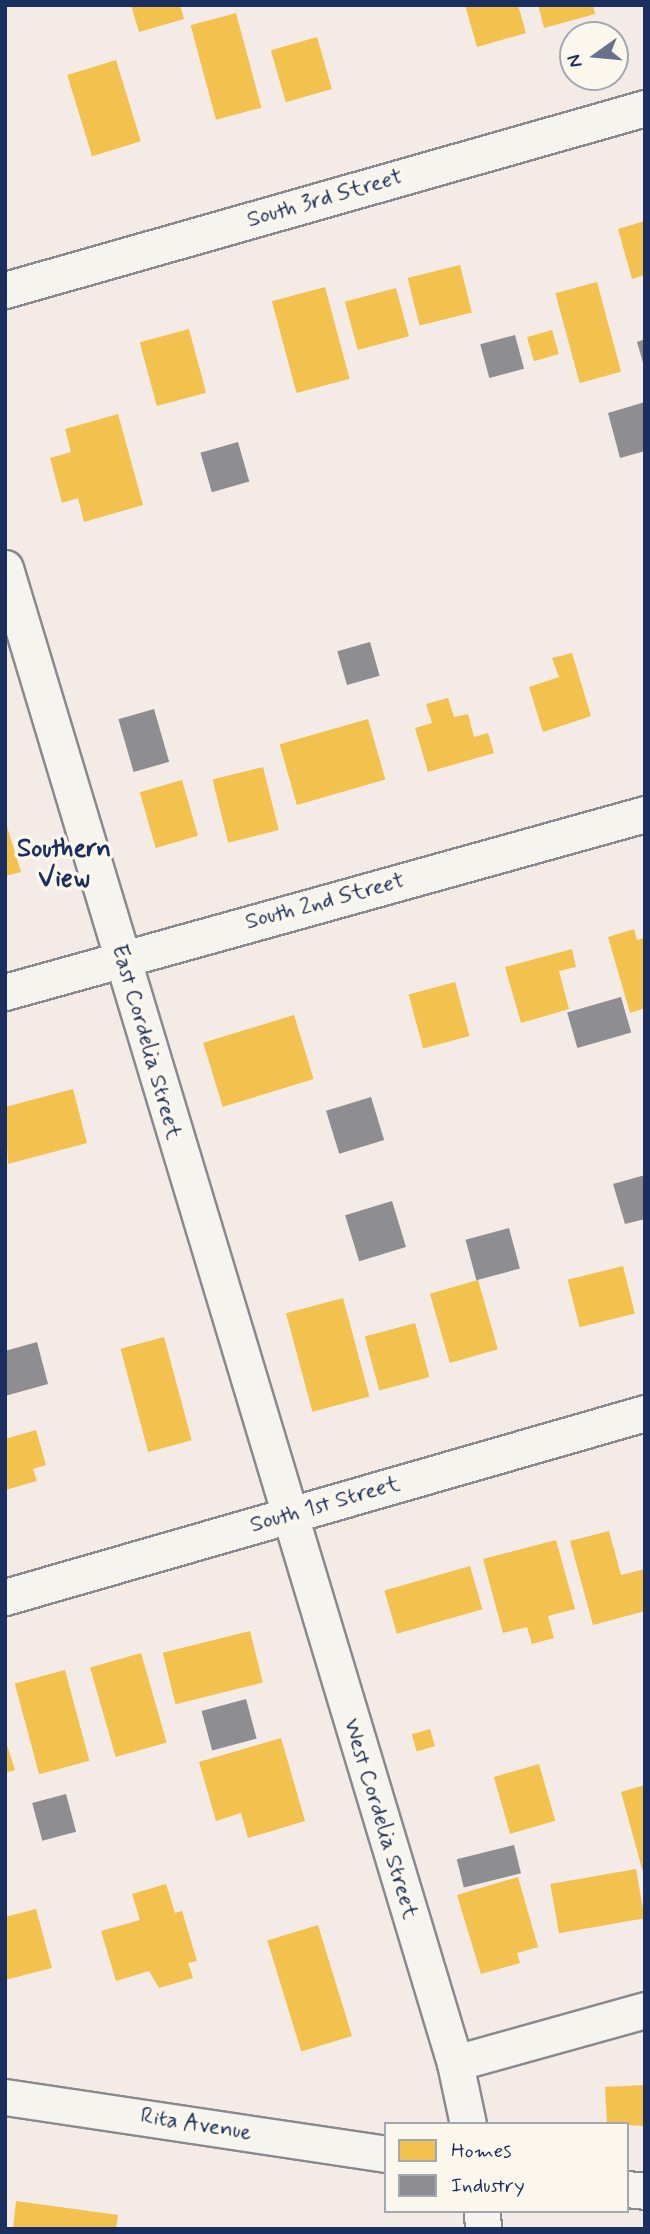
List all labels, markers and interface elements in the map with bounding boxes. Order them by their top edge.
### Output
north arrow [559,21,629,91]
text: N [561,52,589,70]
street label: South 3rd Street [245,164,405,234]
district label: Southern View [17,834,111,896]
street label: South 2nd Street [243,868,407,936]
street label: East Cordelia Street [105,941,187,1143]
street label: South 1st Street [247,1470,403,1540]
street label: West Cordelia Street [336,1715,424,1923]
street label: Rita Avenue [136,2102,256,2148]
legend [384,2122,629,2213]
text: Homes [451,2137,511,2165]
text: Industry [451,2172,525,2200]

